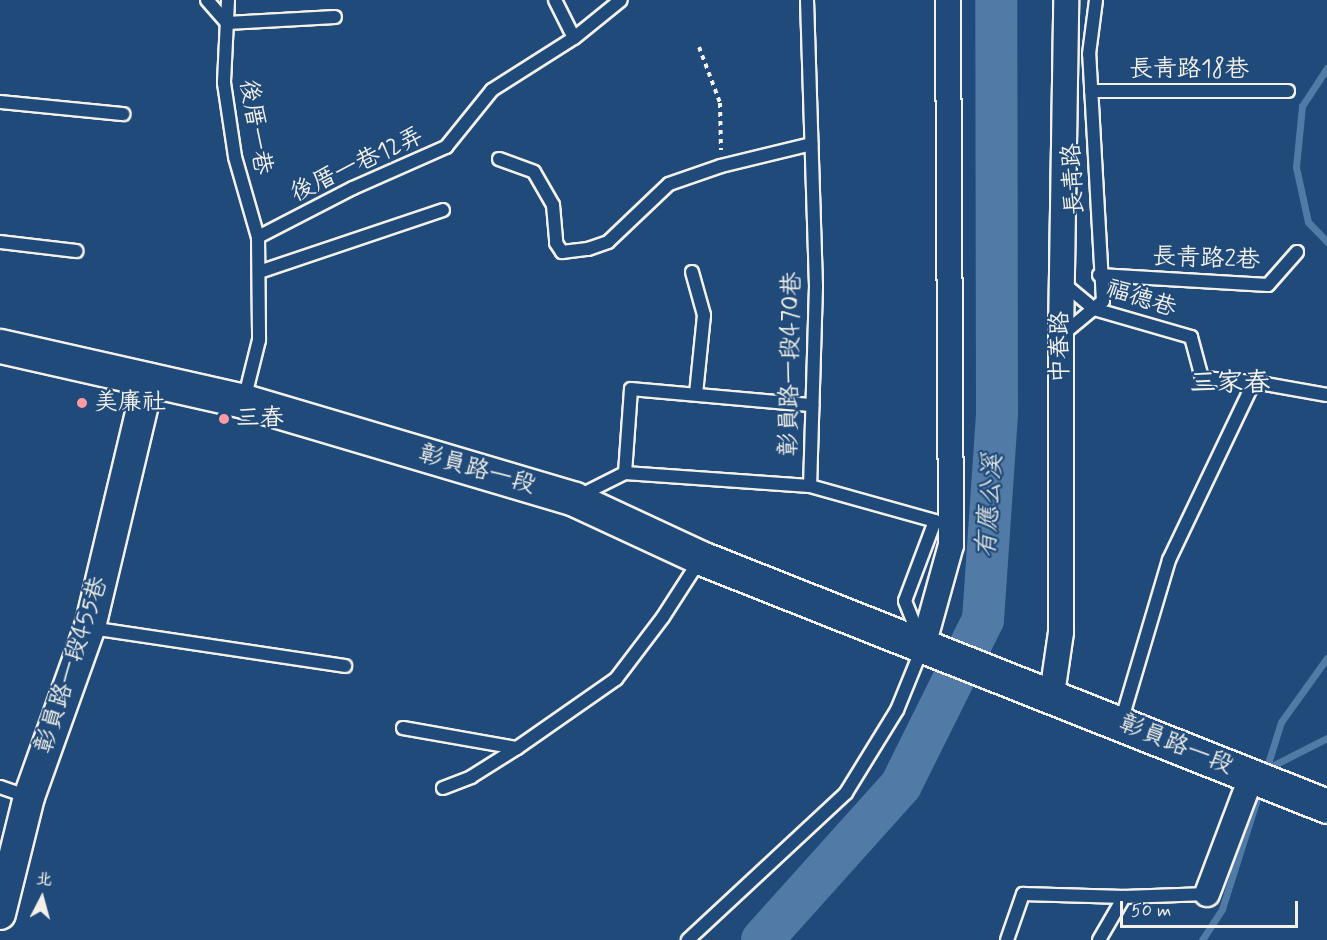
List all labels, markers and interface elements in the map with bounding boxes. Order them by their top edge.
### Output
street label: 長青路18巷 [1129,56,1249,84]
street label: 後厝一巷 [233,77,277,177]
street label: 後厝一巷12弄 [286,122,428,208]
street label: 長青路 [1058,142,1090,216]
street label: 長青路2巷 [1152,243,1260,275]
street label: 彰員路一段470巷 [775,272,807,456]
street label: 福德巷 [1102,274,1180,324]
street label: 中春路 [1047,311,1075,383]
district label: 三家春 [1190,368,1270,400]
place label: 美廉社 [94,389,166,417]
marker: 美廉社 [75,396,89,410]
place label: 三春 [236,405,284,433]
marker: 三春 [217,412,231,426]
street label: 彰員路一段 [415,440,539,500]
water label: 有應公溪 [972,453,1010,559]
street label: 彰員路一段455巷 [30,573,114,757]
street label: 彰員路一段 [1115,709,1237,781]
north arrow [12,868,72,928]
text: 北 [35,868,53,891]
scale bar [1123,889,1302,927]
text: 50 m [1131,899,1171,923]

